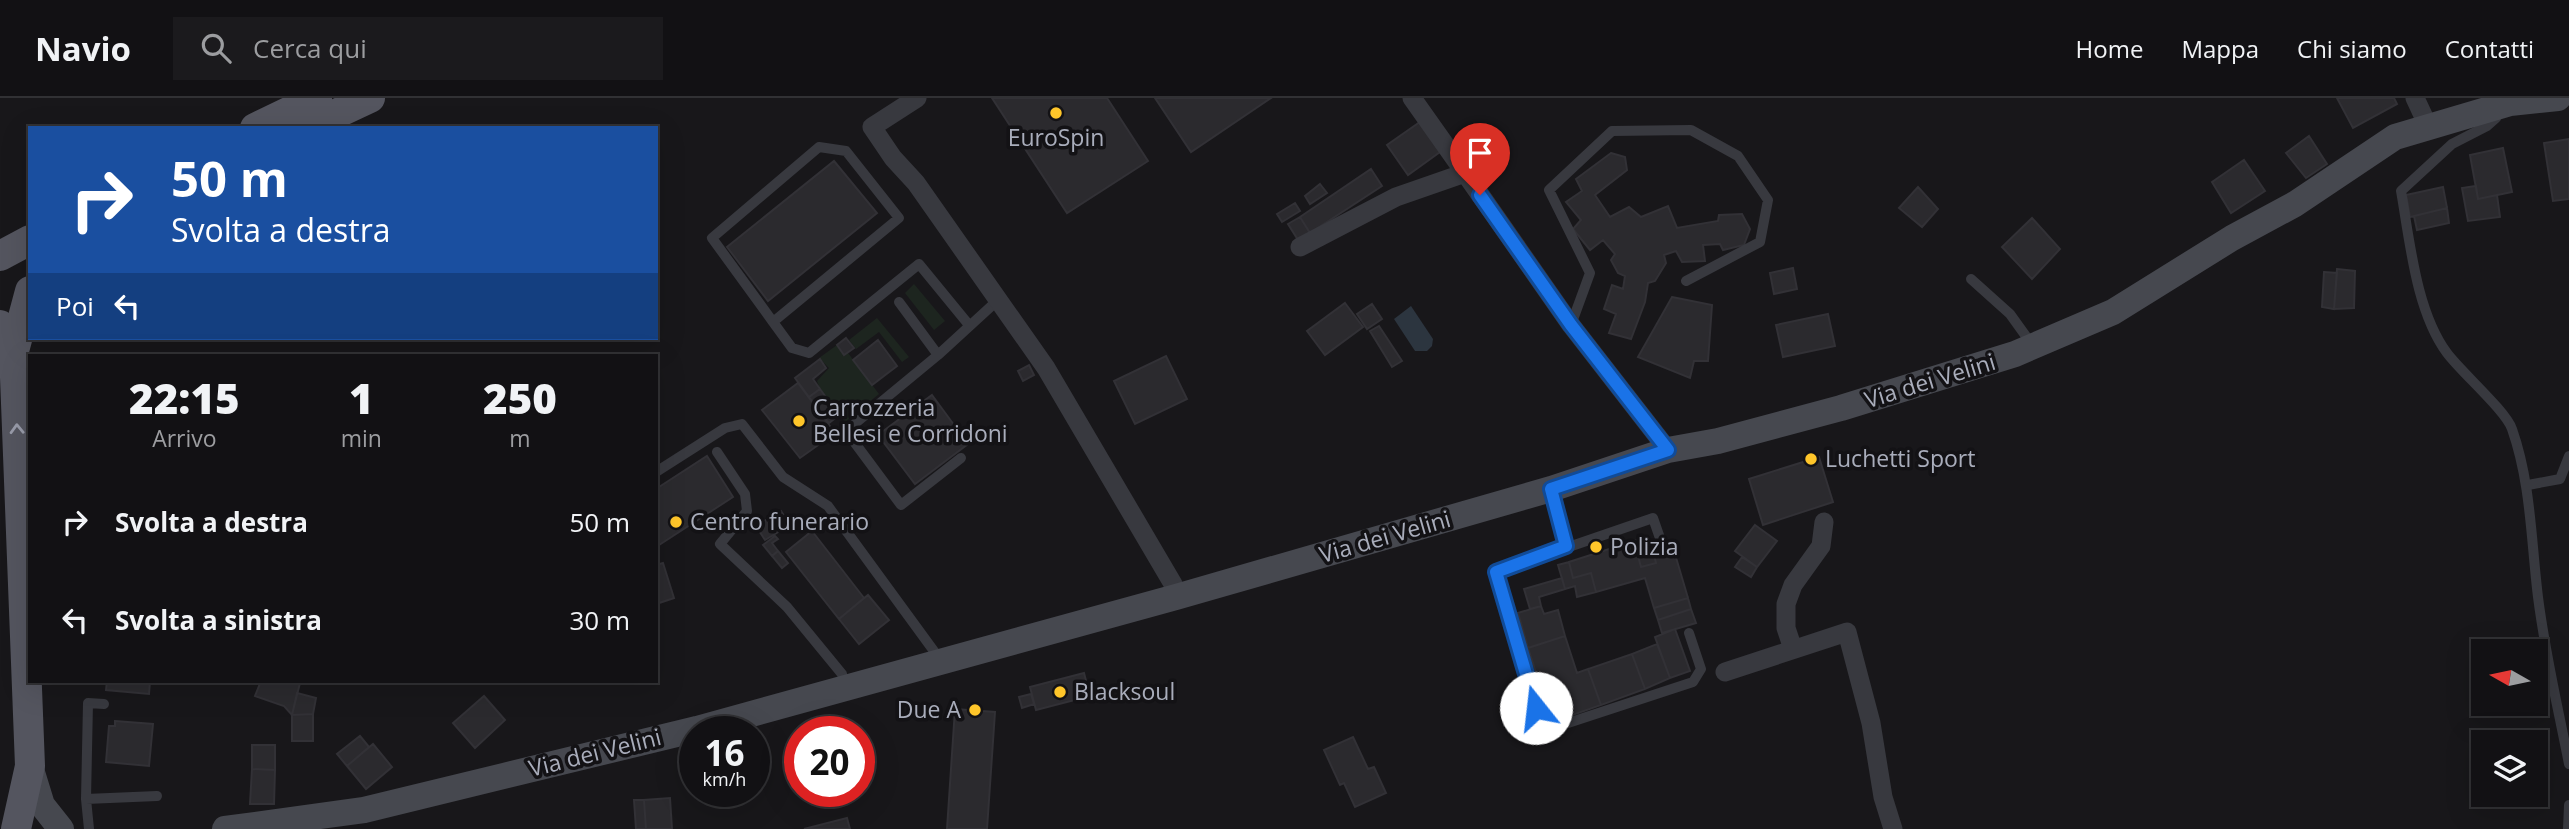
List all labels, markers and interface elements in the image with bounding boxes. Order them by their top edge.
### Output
search box [173,17,663,80]
text: Navio [35,26,131,71]
icon: search [197,29,235,67]
text: Cerca qui [253,30,367,66]
text: Home [2076,32,2143,65]
text: Mappa [2181,32,2259,65]
text: Chi siamo [2297,32,2407,65]
text: Contatti [2445,32,2534,65]
marker: EuroSpin [1048,105,1064,121]
place label: EuroSpin [1008,121,1104,153]
pin [1450,123,1510,195]
icon: arrive [1461,134,1499,172]
text: 50 m [171,145,288,211]
icon: right [56,154,147,245]
text: Svolta a destra [171,208,391,251]
icon: left [108,287,146,325]
text: Poi [56,288,94,324]
street label: Via dei Velini [1860,345,1999,415]
text: 22:15 [129,369,240,426]
text: 1 [349,369,374,426]
text: 250 [483,369,557,426]
place label: Carrozzeria Bellesi e Corridoni [813,391,1008,449]
marker: Carrozzeria Bellesi e Corridoni [791,413,807,429]
text: Arrivo [152,422,217,454]
text: min [341,422,382,454]
text: m [509,422,531,454]
one-way arrow [9,423,24,434]
place label: Luchetti Sport [1825,442,1975,474]
marker: Luchetti Sport [1803,451,1819,467]
street label: Via dei Velini [1315,502,1454,570]
icon: right [56,503,94,541]
text: Svolta a destra [115,504,308,540]
text: 50 m [569,504,630,540]
place label: Centro funerario [690,505,869,537]
marker: Centro funerario [668,514,684,530]
place label: Polizia [1610,530,1679,562]
marker: Polizia [1588,539,1604,555]
icon: left [56,601,94,639]
text: Svolta a sinistra [115,602,322,638]
text: 30 m [569,602,630,638]
north arrow [2471,639,2548,716]
map controls [2471,639,2548,807]
position arrow [1499,671,1573,745]
place label: Blacksoul [1074,675,1175,707]
marker: Blacksoul [1052,684,1068,700]
place label: Due A [897,693,961,725]
marker: Due A [967,702,983,718]
speed limit sign: 20 [784,716,875,807]
street label: Via dei Velini [525,720,664,784]
text: 16 [704,729,745,776]
button: layers [2471,730,2548,807]
text: km/h [703,767,746,791]

